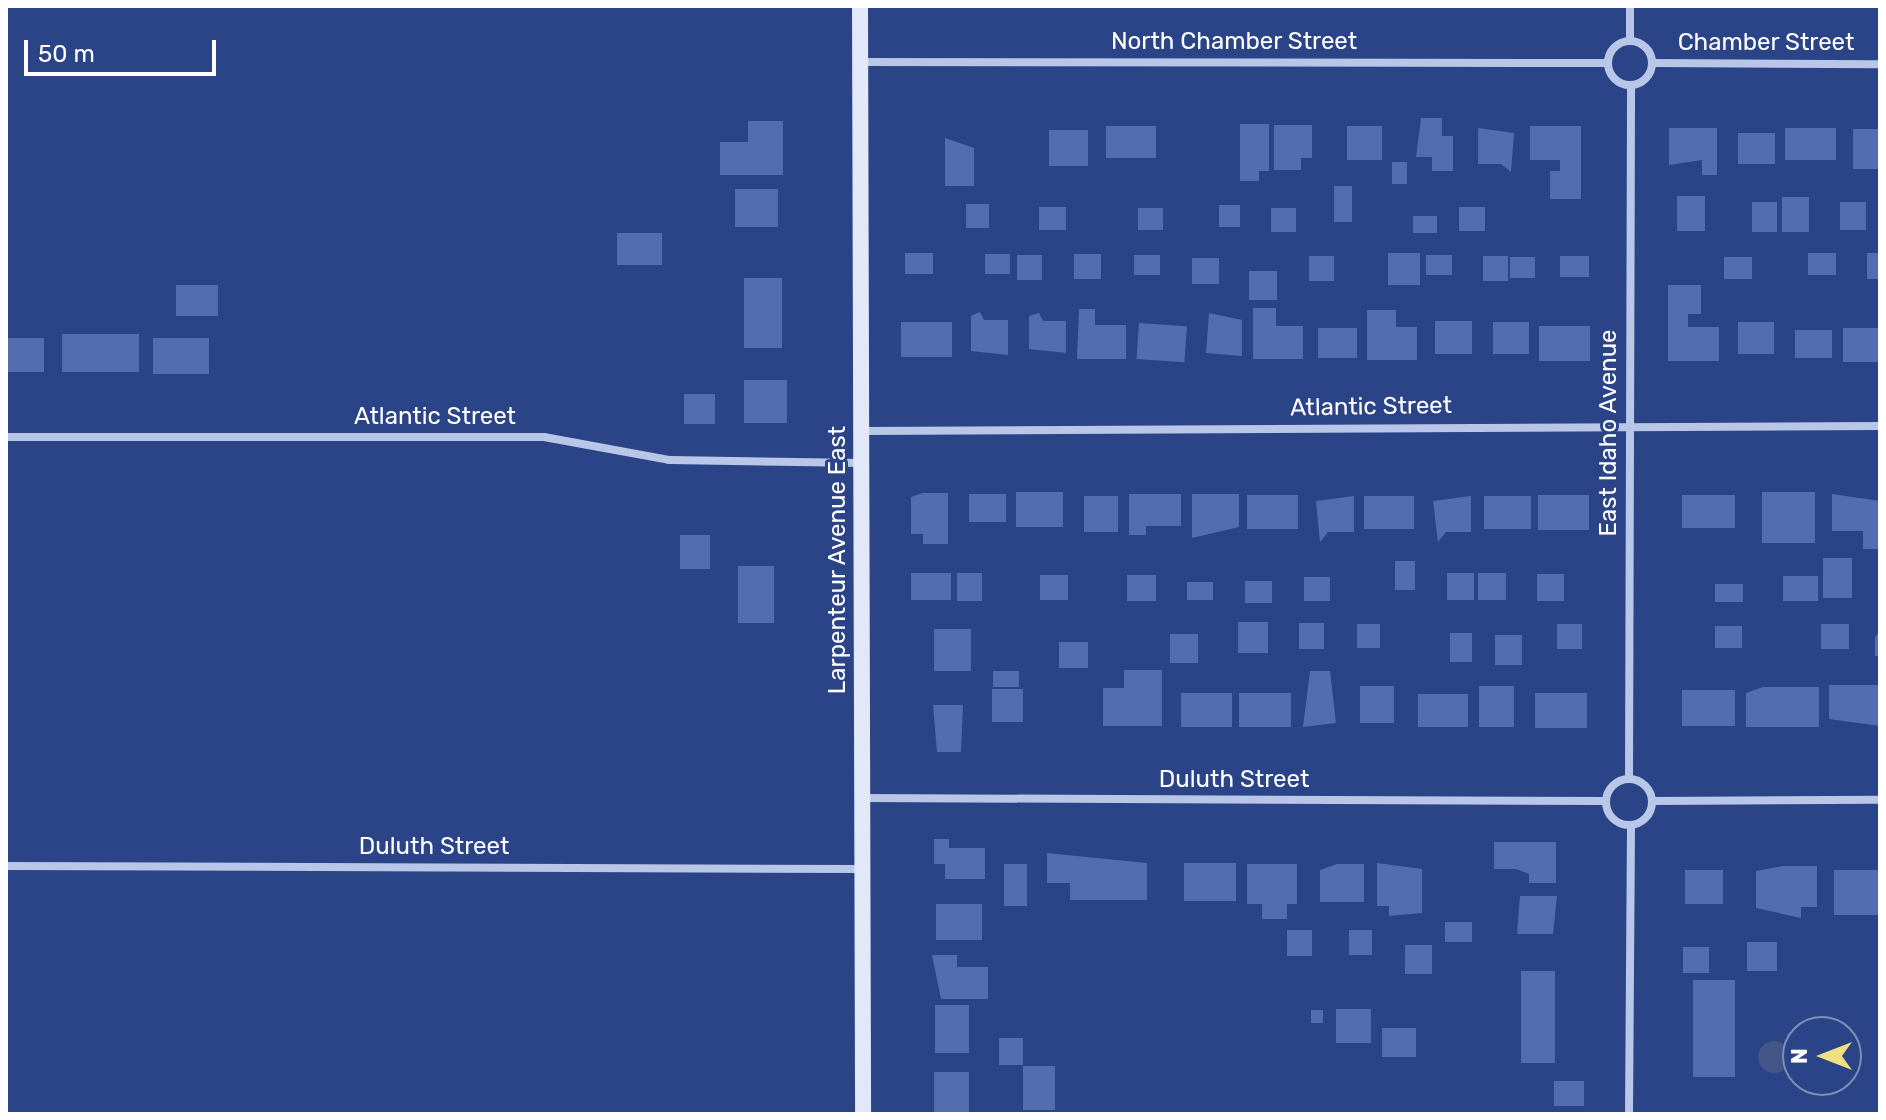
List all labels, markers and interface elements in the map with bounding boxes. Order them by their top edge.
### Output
scale bar [28,24,220,74]
street label: North Chamber Street [1111,28,1357,56]
street label: Chamber Street [1677,29,1855,57]
text: 50 m [38,40,95,68]
street label: East Idaho Avenue [1595,329,1623,537]
street label: Atlantic Street [1290,391,1452,423]
street label: Atlantic Street [354,403,516,431]
street label: Larpenteur Avenue East [824,425,852,695]
street label: Duluth Street [1159,766,1309,794]
street label: Duluth Street [359,833,509,861]
north arrow [1782,1016,1862,1096]
text: N [1786,1048,1813,1064]

